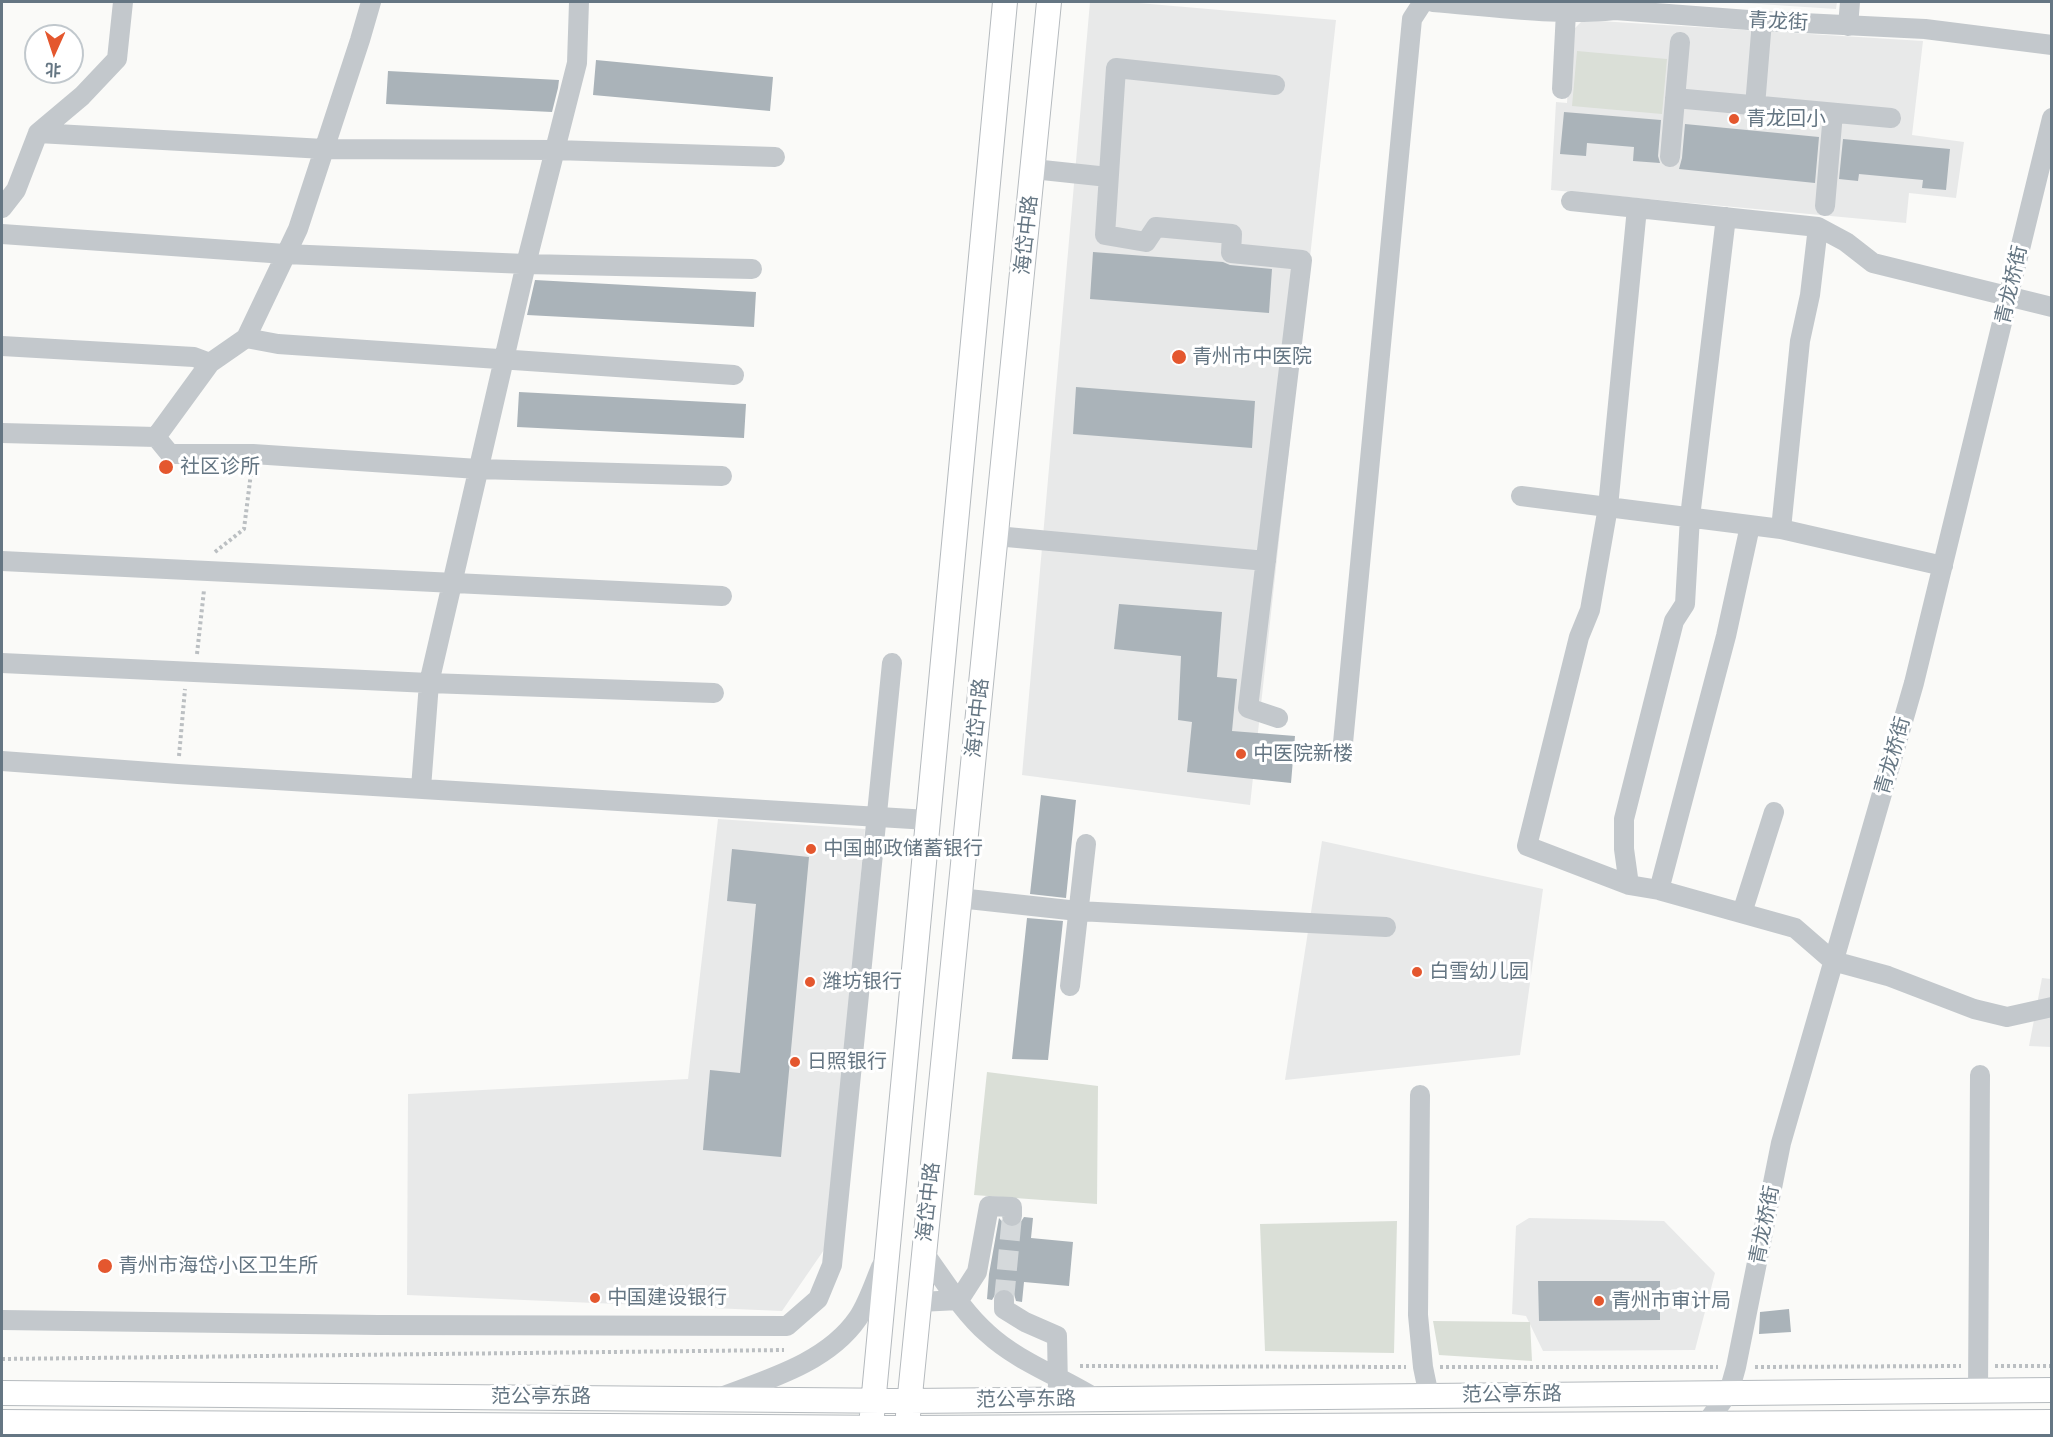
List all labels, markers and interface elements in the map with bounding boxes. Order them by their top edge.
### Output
street label: 青龙街 [1747,8,1809,36]
north arrow [24,24,84,84]
text: 北 [45,60,62,80]
place label: 青龙回小 [1746,107,1826,131]
marker: 青龙回小 [1727,112,1741,126]
street label: 海岱中路 [1011,194,1043,276]
street label: 青龙桥街 [1991,243,2033,327]
place label: 青州市中医院 [1192,345,1312,369]
marker: 青州市中医院 [1170,348,1188,366]
place label: 社区诊所 [180,455,260,479]
marker: 社区诊所 [157,458,175,476]
street label: 海岱中路 [962,677,994,759]
street label: 青龙桥街 [1870,714,1916,798]
place label: 中医院新楼 [1253,742,1353,766]
marker: 中医院新楼 [1234,747,1248,761]
place label: 中国邮政储蓄银行 [823,837,983,861]
marker: 中国邮政储蓄银行 [804,842,818,856]
place label: 白雪幼儿园 [1429,960,1529,984]
marker: 白雪幼儿园 [1410,965,1424,979]
place label: 潍坊银行 [822,970,902,994]
marker: 潍坊银行 [803,975,817,989]
place label: 日照银行 [807,1050,887,1074]
marker: 日照银行 [788,1055,802,1069]
street label: 海岱中路 [913,1161,945,1243]
street label: 青龙桥街 [1746,1183,1784,1267]
place label: 青州市海岱小区卫生所 [118,1254,318,1278]
marker: 青州市海岱小区卫生所 [96,1257,114,1275]
place label: 中国建设银行 [607,1286,727,1310]
place label: 青州市审计局 [1611,1289,1731,1313]
marker: 中国建设银行 [588,1291,602,1305]
marker: 青州市审计局 [1592,1294,1606,1308]
street label: 范公亭东路 [1462,1382,1562,1408]
street label: 范公亭东路 [491,1385,591,1409]
street label: 范公亭东路 [976,1387,1076,1413]

